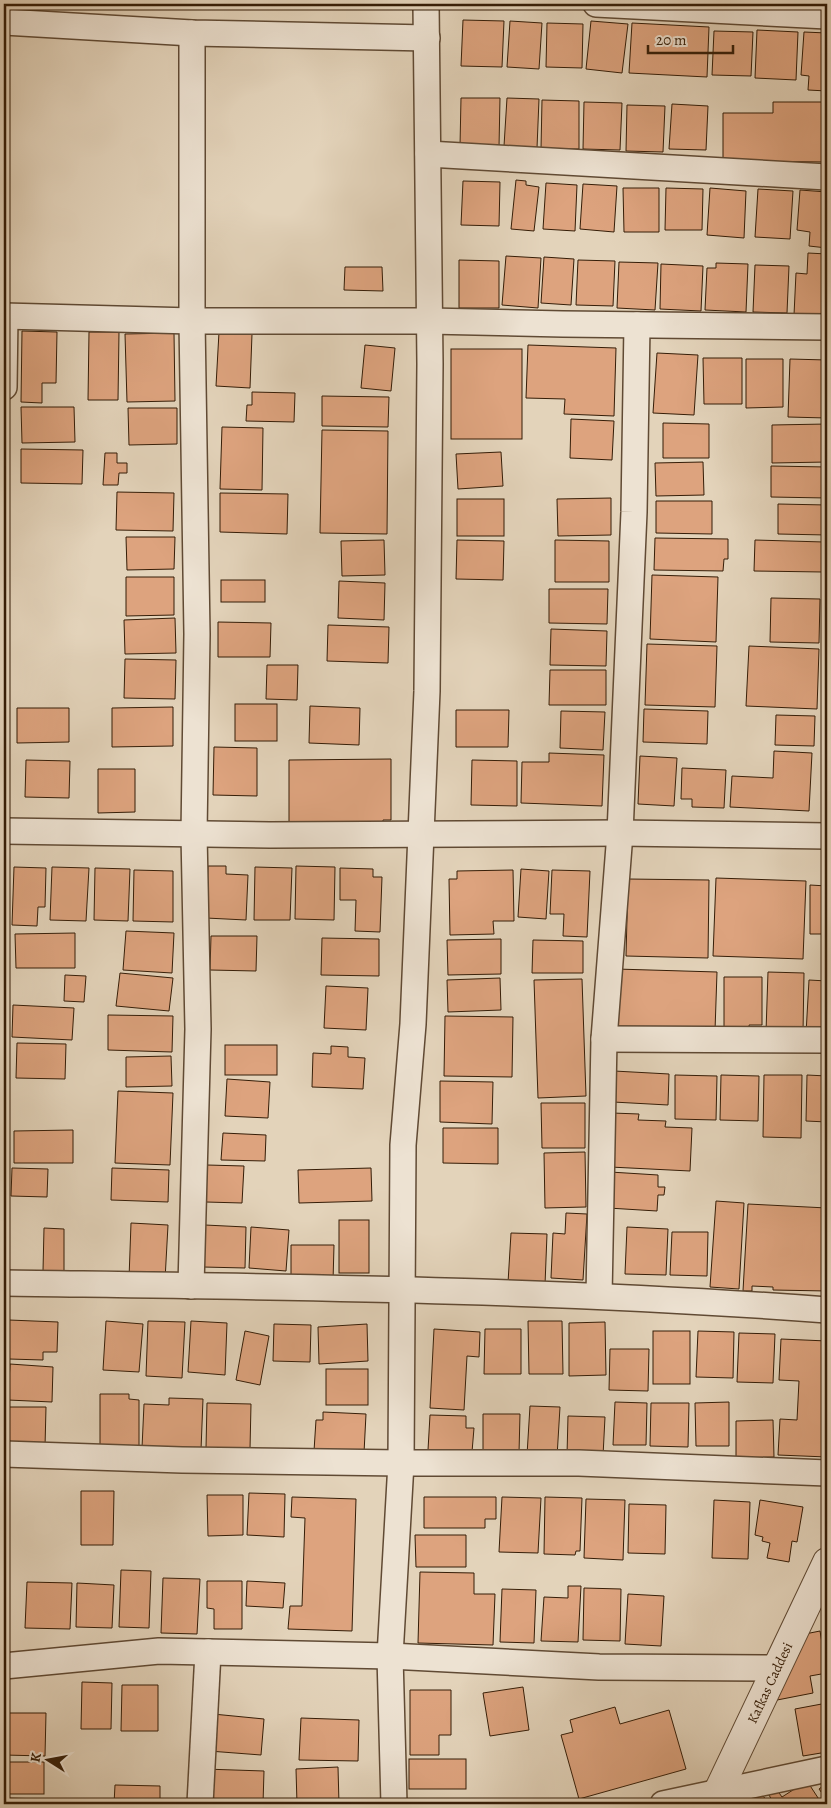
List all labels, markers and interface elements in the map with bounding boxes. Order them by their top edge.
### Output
scale bar [648,22,734,54]
text: 20 m [656,30,687,50]
street label: Kafkas Caddesi [743,1639,797,1727]
north arrow [22,1736,72,1786]
text: K [26,1751,46,1764]

